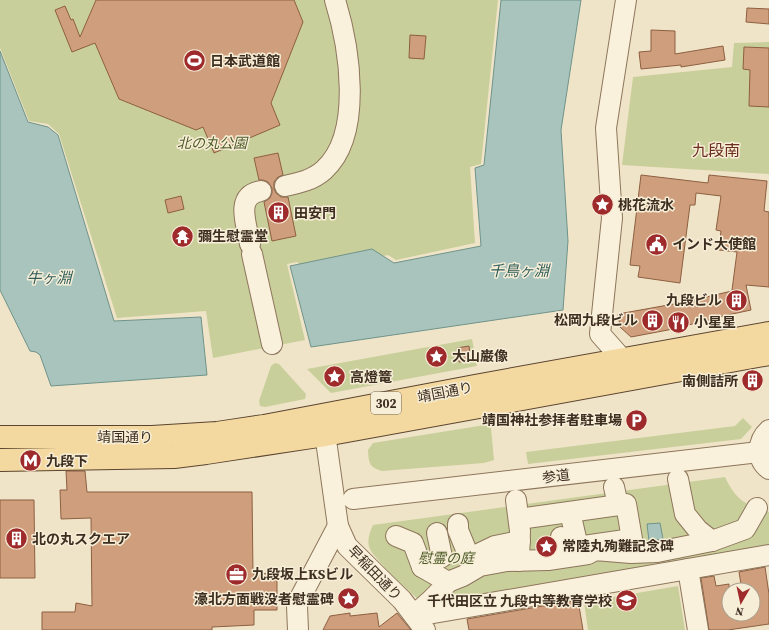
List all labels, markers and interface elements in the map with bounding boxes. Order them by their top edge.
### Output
sports icon: 日本武道館 [182,48,208,74]
place label: 日本武道館 [210,51,280,71]
park label: 北の丸公園 [177,133,249,153]
district label: 九段南 [692,139,740,161]
place icon: 桃花流水 [589,192,615,218]
place label: 桃花流水 [618,195,674,215]
building icon: 田安門 [266,200,292,226]
place label: 田安門 [294,203,336,223]
temple icon: 彌生慰霊堂 [169,223,195,249]
place label: 彌生慰霊堂 [198,226,268,246]
public building icon: インド大使館 [643,231,669,257]
place label: インド大使館 [672,234,756,254]
water label: 千鳥ヶ淵 [489,260,551,281]
water label: 牛ヶ淵 [26,267,73,288]
building icon: 九段ビル [724,287,750,313]
place label: 九段ビル [666,290,722,310]
building icon: 松岡九段ビル [640,307,666,333]
restaurant icon: 小星星 [665,309,691,335]
place label: 松岡九段ビル [554,310,638,330]
place label: 小星星 [694,312,736,332]
place icon: 大山巌像 [423,343,449,369]
place label: 大山巌像 [452,346,508,366]
place icon: 高燈篭 [322,364,348,390]
place label: 高燈篭 [350,367,392,387]
building icon: 南側詰所 [740,368,766,394]
place label: 南側詰所 [682,371,738,391]
street label: 靖国通り [416,377,474,407]
road number: 302 [371,392,401,414]
parking icon: 靖国神社参拝者駐車場 [624,407,650,433]
place label: 靖国神社参拝者駐車場 [482,410,622,430]
street label: 靖国通り [97,427,153,447]
metro station icon: 九段下 [17,448,43,474]
place label: 九段下 [46,451,88,471]
street label: 参道 [541,464,571,488]
building icon: 北の丸スクエア [4,526,30,552]
place label: 北の丸スクエア [32,529,130,549]
place icon: 常陸丸殉難記念碑 [534,533,560,559]
place label: 常陸丸殉難記念碑 [562,536,674,556]
street label: 早稲田通り [343,541,407,605]
park label: 慰霊の庭 [418,548,476,568]
office icon: 九段坂上KSビル [223,561,249,587]
place label: 九段坂上KSビル [252,564,353,584]
north arrow [721,582,761,622]
place icon: 濠北方面戦没者慰霊碑 [336,586,362,612]
school or university icon: 千代田区立 九段中等教育学校 [614,588,640,614]
place label: 濠北方面戦没者慰霊碑 [194,589,334,609]
place label: 千代田区立 九段中等教育学校 [427,591,612,611]
text: N [734,603,745,619]

